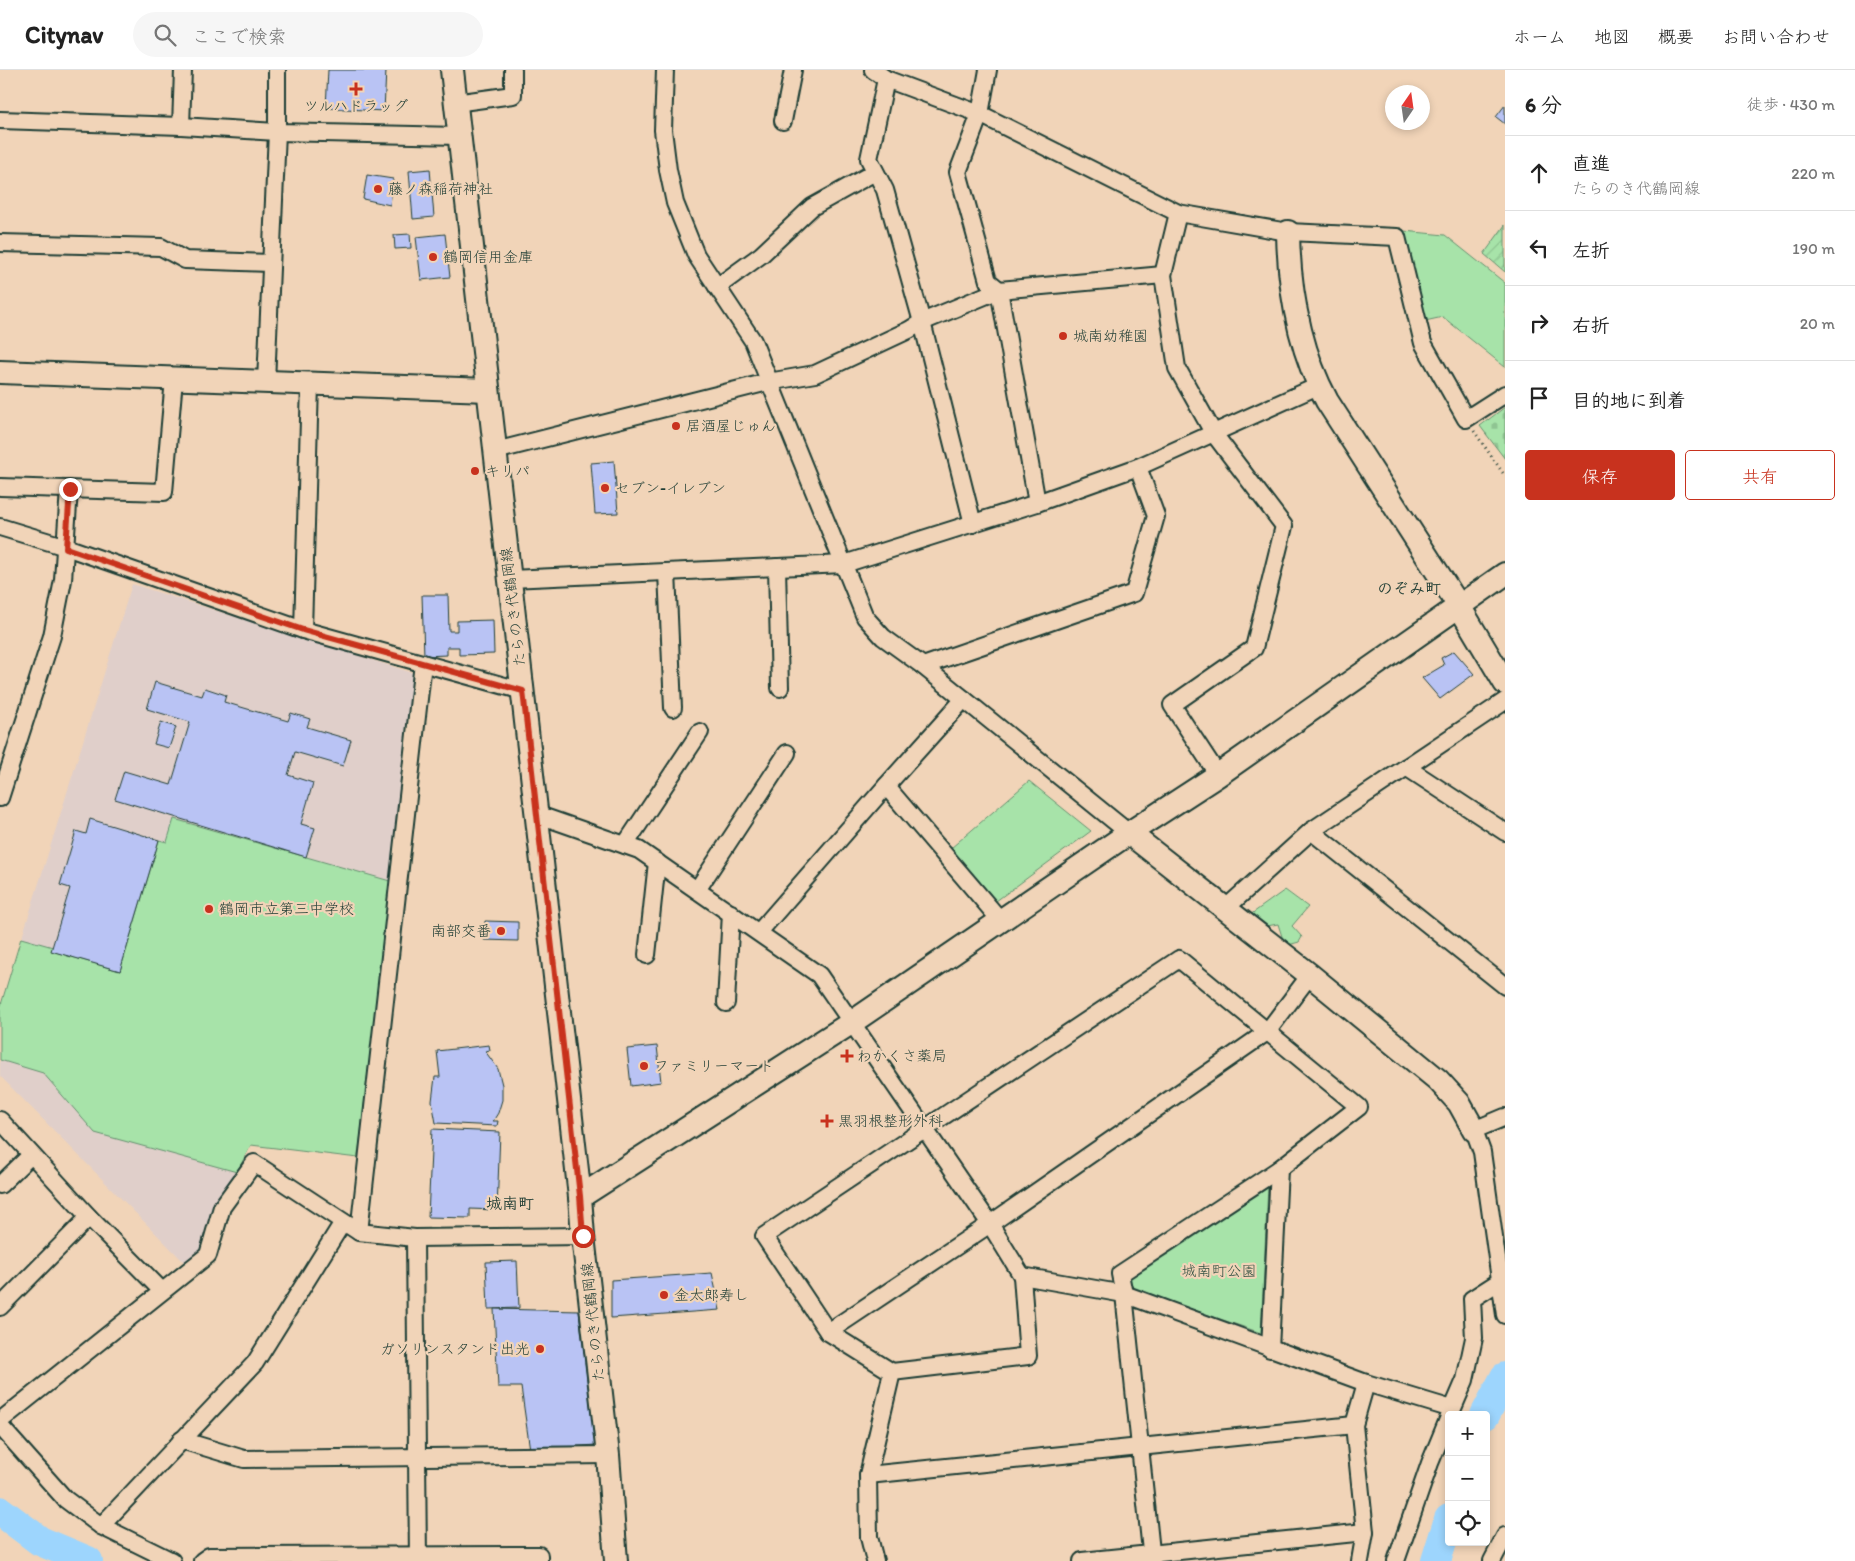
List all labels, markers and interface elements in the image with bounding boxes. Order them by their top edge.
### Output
search box [133,12,483,57]
text: Citynav [25,20,103,49]
icon: search [151,21,179,49]
text: ここで検索 [191,25,286,48]
text: ホーム [1513,26,1566,48]
text: 地図 [1594,26,1630,48]
text: 概要 [1658,26,1694,48]
text: お問い合わせ [1722,26,1830,48]
marker: ツルハドラッグ [350,83,362,95]
north arrow [1385,85,1430,130]
text: 6 分 [1525,92,1562,117]
text: 徒歩 · 430 m [1747,95,1835,114]
place label: ツルハドラッグ [304,97,408,115]
text: 直進 [1572,152,1610,175]
icon: ahead [1525,159,1553,187]
text: 220 m [1791,164,1835,183]
text: たらのき代鶴岡線 [1572,179,1700,198]
place label: 藤ノ森稲荷神社 [388,180,493,198]
marker: 藤ノ森稲荷神社 [372,183,384,195]
icon: left [1525,234,1553,262]
text: 左折 [1572,239,1610,262]
text: 190 m [1792,239,1835,258]
place label: 鶴岡信用金庫 [443,248,533,266]
marker: 鶴岡信用金庫 [427,251,439,263]
icon: right [1525,309,1553,337]
text: 右折 [1572,314,1610,337]
text: 20 m [1800,314,1835,333]
place label: 城南幼稚園 [1073,327,1148,345]
marker: 城南幼稚園 [1057,330,1069,342]
icon: arrive [1525,384,1553,412]
text: 目的地に到着 [1572,389,1686,412]
place label: 居酒屋じゅん [686,417,776,435]
marker: 居酒屋じゅん [670,420,682,432]
button: 保存 [1525,450,1675,500]
button: 共有 [1685,450,1835,500]
place label: キリパ [485,462,530,480]
marker: キリパ [469,465,481,477]
route end [59,478,82,501]
place label: セブン-イレブン [615,479,726,497]
marker: セブン-イレブン [599,482,611,494]
street label: たらのき代鶴岡線 [497,546,529,668]
district label: のぞみ町 [1377,579,1441,598]
place label: 鶴岡市立第三中学校 [219,900,354,918]
marker: 鶴岡市立第三中学校 [203,903,215,915]
place label: 南部交番 [431,922,491,940]
marker: 南部交番 [495,925,507,937]
place label: わかくさ薬局 [857,1047,947,1065]
marker: わかくさ薬局 [841,1050,853,1062]
place label: ファミリーマート [654,1057,774,1075]
marker: ファミリーマート [638,1060,650,1072]
place label: 黒羽根整形外科 [838,1112,943,1130]
marker: 黒羽根整形外科 [820,1114,834,1128]
district label: 城南町 [486,1194,534,1213]
route start [572,1225,595,1248]
street label: たらのき代鶴岡線 [578,1261,608,1383]
park label: 城南町公園 [1181,1262,1257,1280]
place label: 金太郎寿し [674,1286,749,1304]
marker: 金太郎寿し [658,1289,670,1301]
place label: ガソリンスタンド出光 [380,1340,530,1358]
marker: ガソリンスタンド出光 [534,1343,546,1355]
map controls [1445,1411,1490,1546]
button: + [1445,1411,1490,1456]
button: − [1445,1456,1490,1501]
button: locate [1445,1501,1490,1546]

